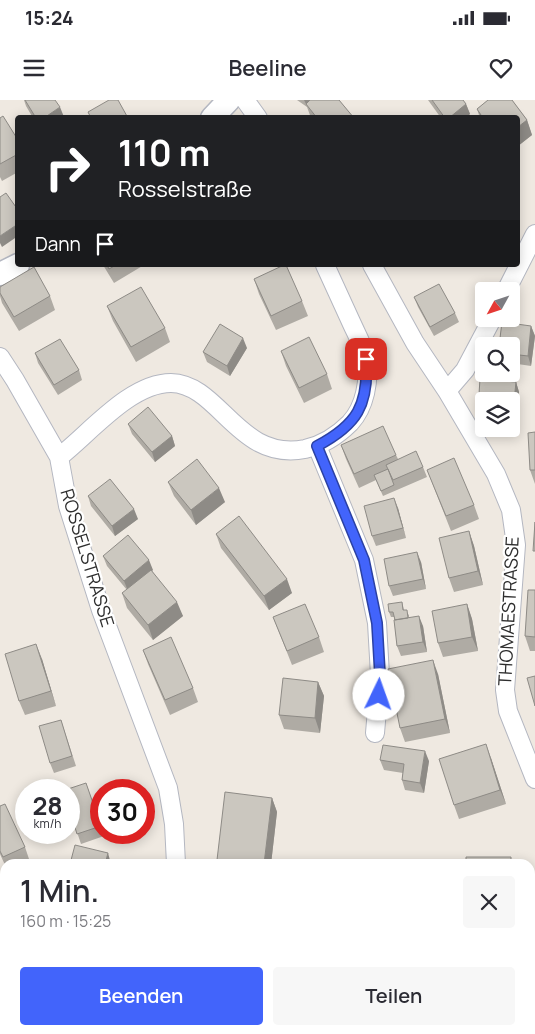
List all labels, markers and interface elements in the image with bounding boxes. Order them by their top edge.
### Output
text: 15:24 [25,5,73,31]
text: Beeline [228,53,307,83]
icon: menu [20,54,48,82]
icon: heart [487,54,515,82]
text: 110 m [118,129,210,177]
icon: right [35,135,100,200]
text: Rosselstraße [118,174,252,204]
icon: arrive [91,230,119,258]
text: Dann [35,231,81,257]
north arrow [475,282,520,328]
map controls [475,282,520,437]
button: search [475,337,520,382]
pin [345,338,387,380]
icon: arrive [352,345,380,373]
button: layers [475,392,520,437]
street label: ROSSELSTRASSE [56,486,120,630]
street label: THOMAESTRASSE [492,536,524,686]
position arrow [352,668,404,720]
speed limit sign: 30 [90,779,155,844]
text: 28 [32,788,63,823]
text: km/h [34,815,61,832]
text: 1 Min. [20,870,99,911]
button: close [463,876,515,928]
text: 160 m · 15:25 [20,910,111,932]
button: Beenden [20,967,263,1025]
button: Teilen [273,967,515,1025]

